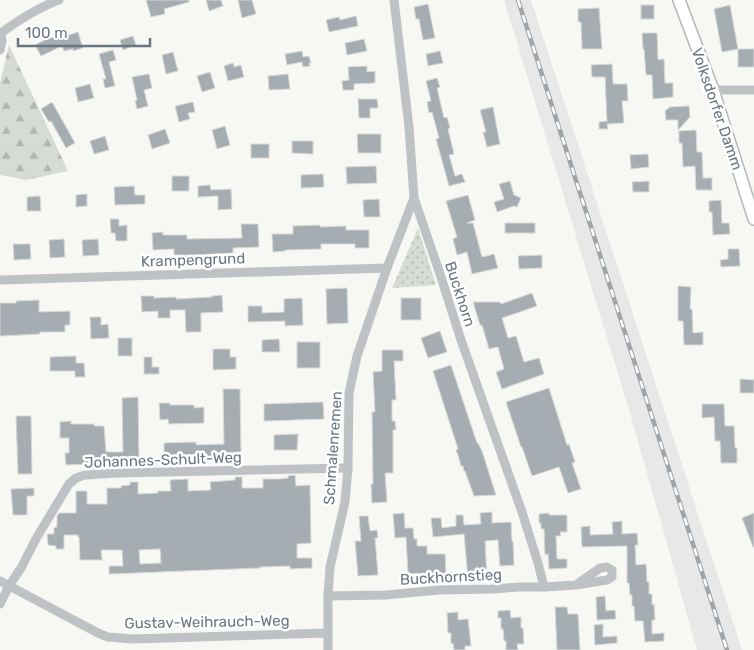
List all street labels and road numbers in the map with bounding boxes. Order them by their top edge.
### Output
street label: Volksdorfer Damm [688,45,746,173]
street label: Krampengrund [141,249,245,271]
street label: Buckhorn [441,259,479,329]
street label: Schmalenremen [320,390,346,506]
street label: Johannes-Schult-Weg [84,448,242,472]
street label: Buckhornstieg [400,565,502,589]
street label: Gustav-Weihrauch-Weg [124,612,290,632]

